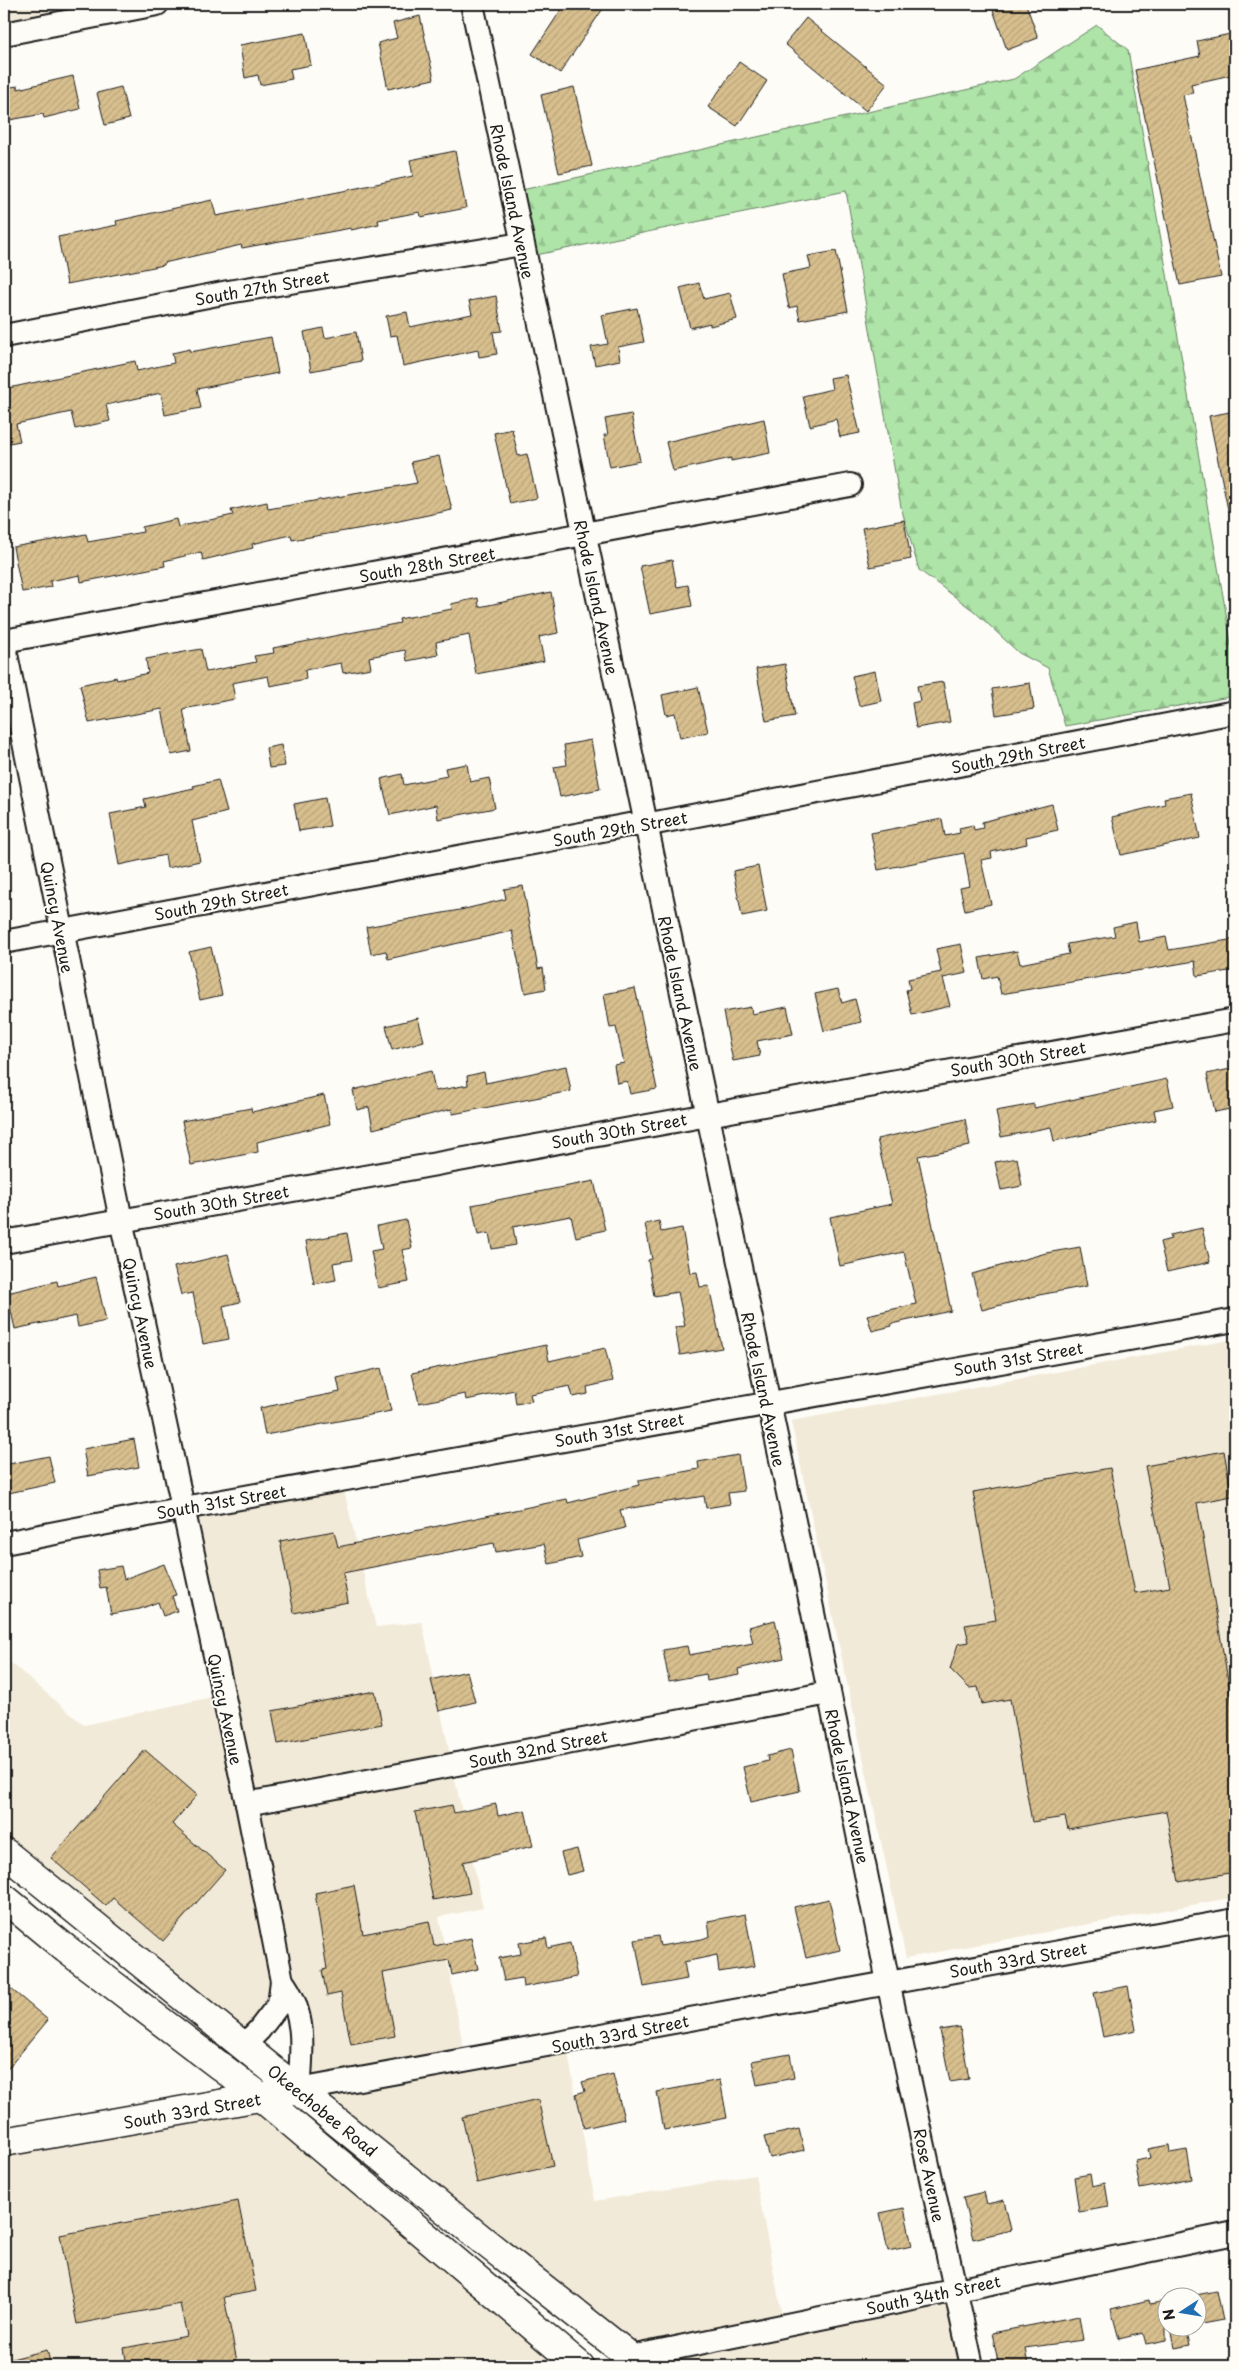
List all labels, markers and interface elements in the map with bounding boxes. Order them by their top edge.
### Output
street label: Rhode Island Avenue [485,121,541,281]
street label: South 27th Street [193,263,331,311]
street label: Rhode Island Avenue [569,517,625,677]
street label: South 28th Street [357,540,497,588]
street label: South 29th Street [949,729,1087,779]
street label: South 29th Street [551,804,689,852]
street label: Quincy Avenue [35,859,81,975]
street label: South 29th Street [152,876,290,926]
street label: Rhode Island Avenue [653,913,709,1073]
street label: South 30th Street [948,1034,1088,1082]
street label: South 30th Street [549,1106,689,1154]
street label: South 30th Street [151,1178,291,1226]
street label: Quincy Avenue [117,1255,165,1371]
street label: Rhode Island Avenue [736,1309,792,1469]
street label: South 31st Street [952,1335,1084,1381]
street label: South 31st Street [553,1406,685,1452]
street label: South 31st Street [155,1478,287,1524]
street label: Quincy Avenue [202,1651,250,1767]
street label: Rhode Island Avenue [820,1706,876,1866]
street label: South 32nd Street [467,1723,610,1773]
street label: South 33rd Street [947,1935,1089,1983]
street label: South 33rd Street [549,2008,691,2058]
street label: Okeechobee Road [263,2058,383,2162]
street label: South 33rd Street [121,2086,263,2134]
street label: Rose Avenue [908,2126,952,2224]
street label: South 34th Street [864,2268,1002,2320]
north arrow [1156,2288,1206,2338]
text: N [1157,2307,1180,2322]

